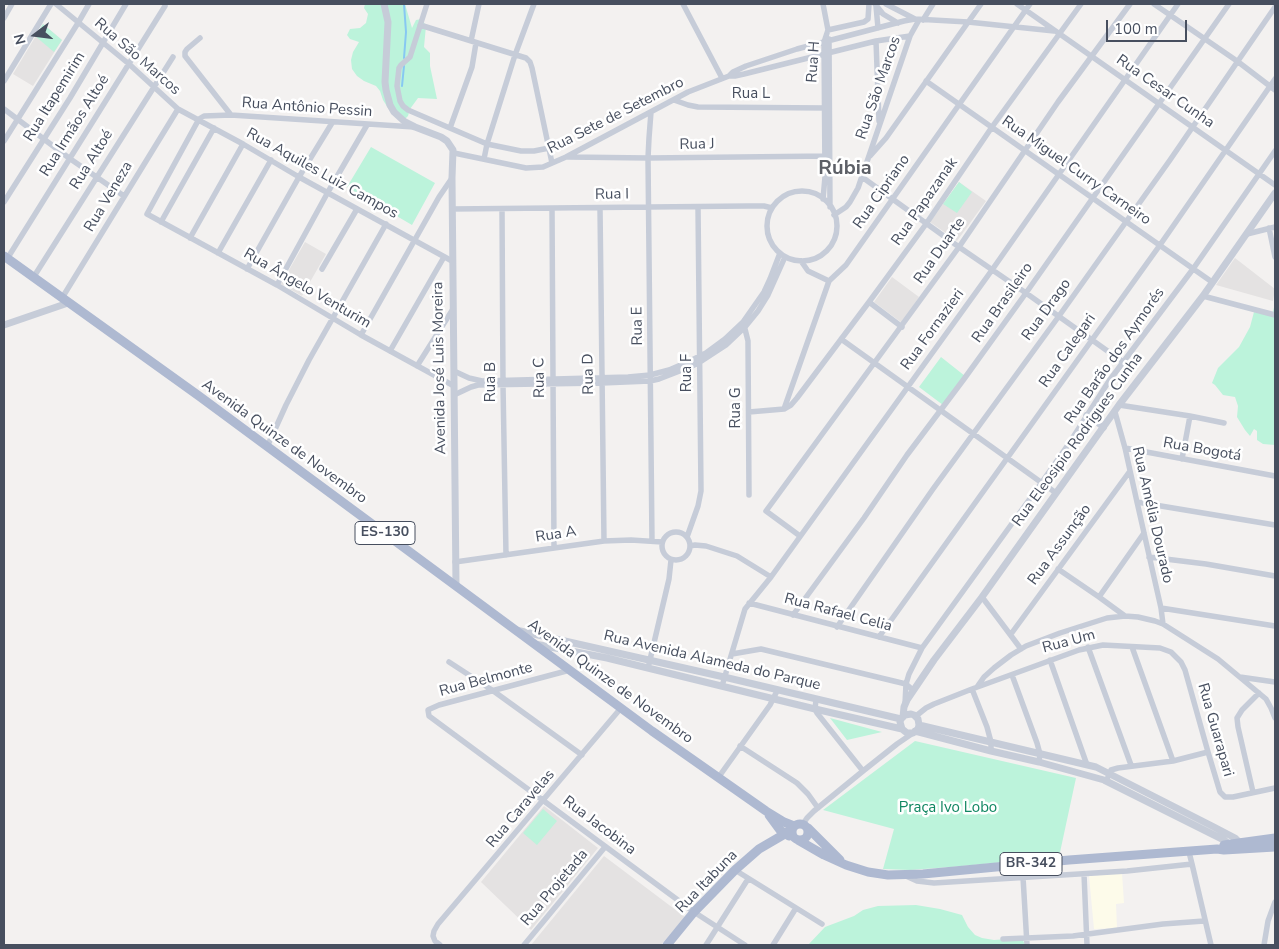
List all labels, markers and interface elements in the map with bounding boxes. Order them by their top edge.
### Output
north arrow [10,10,60,60]
scale bar [1109,10,1190,42]
street label: Rua São Marcos [90,15,184,99]
text: 100 m [1114,19,1158,39]
text: N [9,31,31,47]
street label: Rua São Marcos [853,34,905,142]
street label: Rua H [804,41,824,83]
street label: Rua Itapemirim [20,49,90,145]
street label: Rua Cesar Cunha [1113,51,1217,133]
street label: Rua Irmãos Altoé [37,72,113,180]
street label: Rua Sete de Setembro [545,74,687,158]
street label: Rua L [732,85,770,103]
street label: Rua Antônio Pessin [241,94,373,122]
street label: Rua Miguel Curry Carneiro [998,113,1154,229]
street label: Rua Aquiles Luiz Campos [243,125,401,223]
street label: Rua Altoé [67,127,117,193]
street label: Rua J [679,136,715,154]
street label: Rua Cipriano [850,152,914,232]
street label: Rua Papazanak [888,155,962,249]
district label: Rúbia [818,157,872,181]
street label: Rua Veneza [81,159,137,235]
street label: Rua I [595,186,629,204]
street label: Rua Duarte [911,214,969,288]
street label: Rua Ângelo Venturim [240,245,374,333]
street label: Rua Brasileiro [969,259,1037,347]
street label: Rua Drago [1019,276,1075,344]
street label: Avenida José Luis Moreira [429,281,451,455]
street label: Rua Barão dos Aymorés [1061,285,1169,427]
street label: Rua Fornazieri [898,286,968,374]
street label: Rua E [629,306,647,346]
street label: Rua Calegari [1036,311,1100,391]
street label: Rua Eleosipio Rodrigues Cunha [1009,350,1147,530]
street label: Rua D [580,353,598,395]
street label: Rua F [678,354,696,392]
street label: Rua C [531,358,549,398]
street label: Rua B [482,362,500,402]
street label: Avenida Quinze de Novembro [198,376,370,508]
street label: Rua G [727,387,745,429]
street label: Rua Bogotá [1162,434,1242,466]
street label: Rua Amélia Dourado [1127,445,1177,585]
street label: Rua Assunção [1025,501,1095,589]
road number: ES-130 [355,522,415,544]
street label: Rua A [534,523,578,547]
street label: Rua Rafael Celia [782,590,894,636]
street label: Avenida Quinze de Novembro [524,616,696,748]
street label: Rua Um [1041,626,1097,658]
street label: Rua Avenida Alameda do Parque [602,627,822,695]
street label: Rua Belmonte [437,659,535,701]
street label: Rua Guarapari [1193,681,1237,779]
street label: Rua Caravelas [483,766,559,852]
street label: Rua Jacobina [559,793,639,859]
park label: Praça Ivo Lobo [899,799,997,817]
street label: Rua Projetada [518,846,592,930]
street label: Rua Itabuna [672,847,742,917]
road number: BR-342 [1000,852,1062,876]

